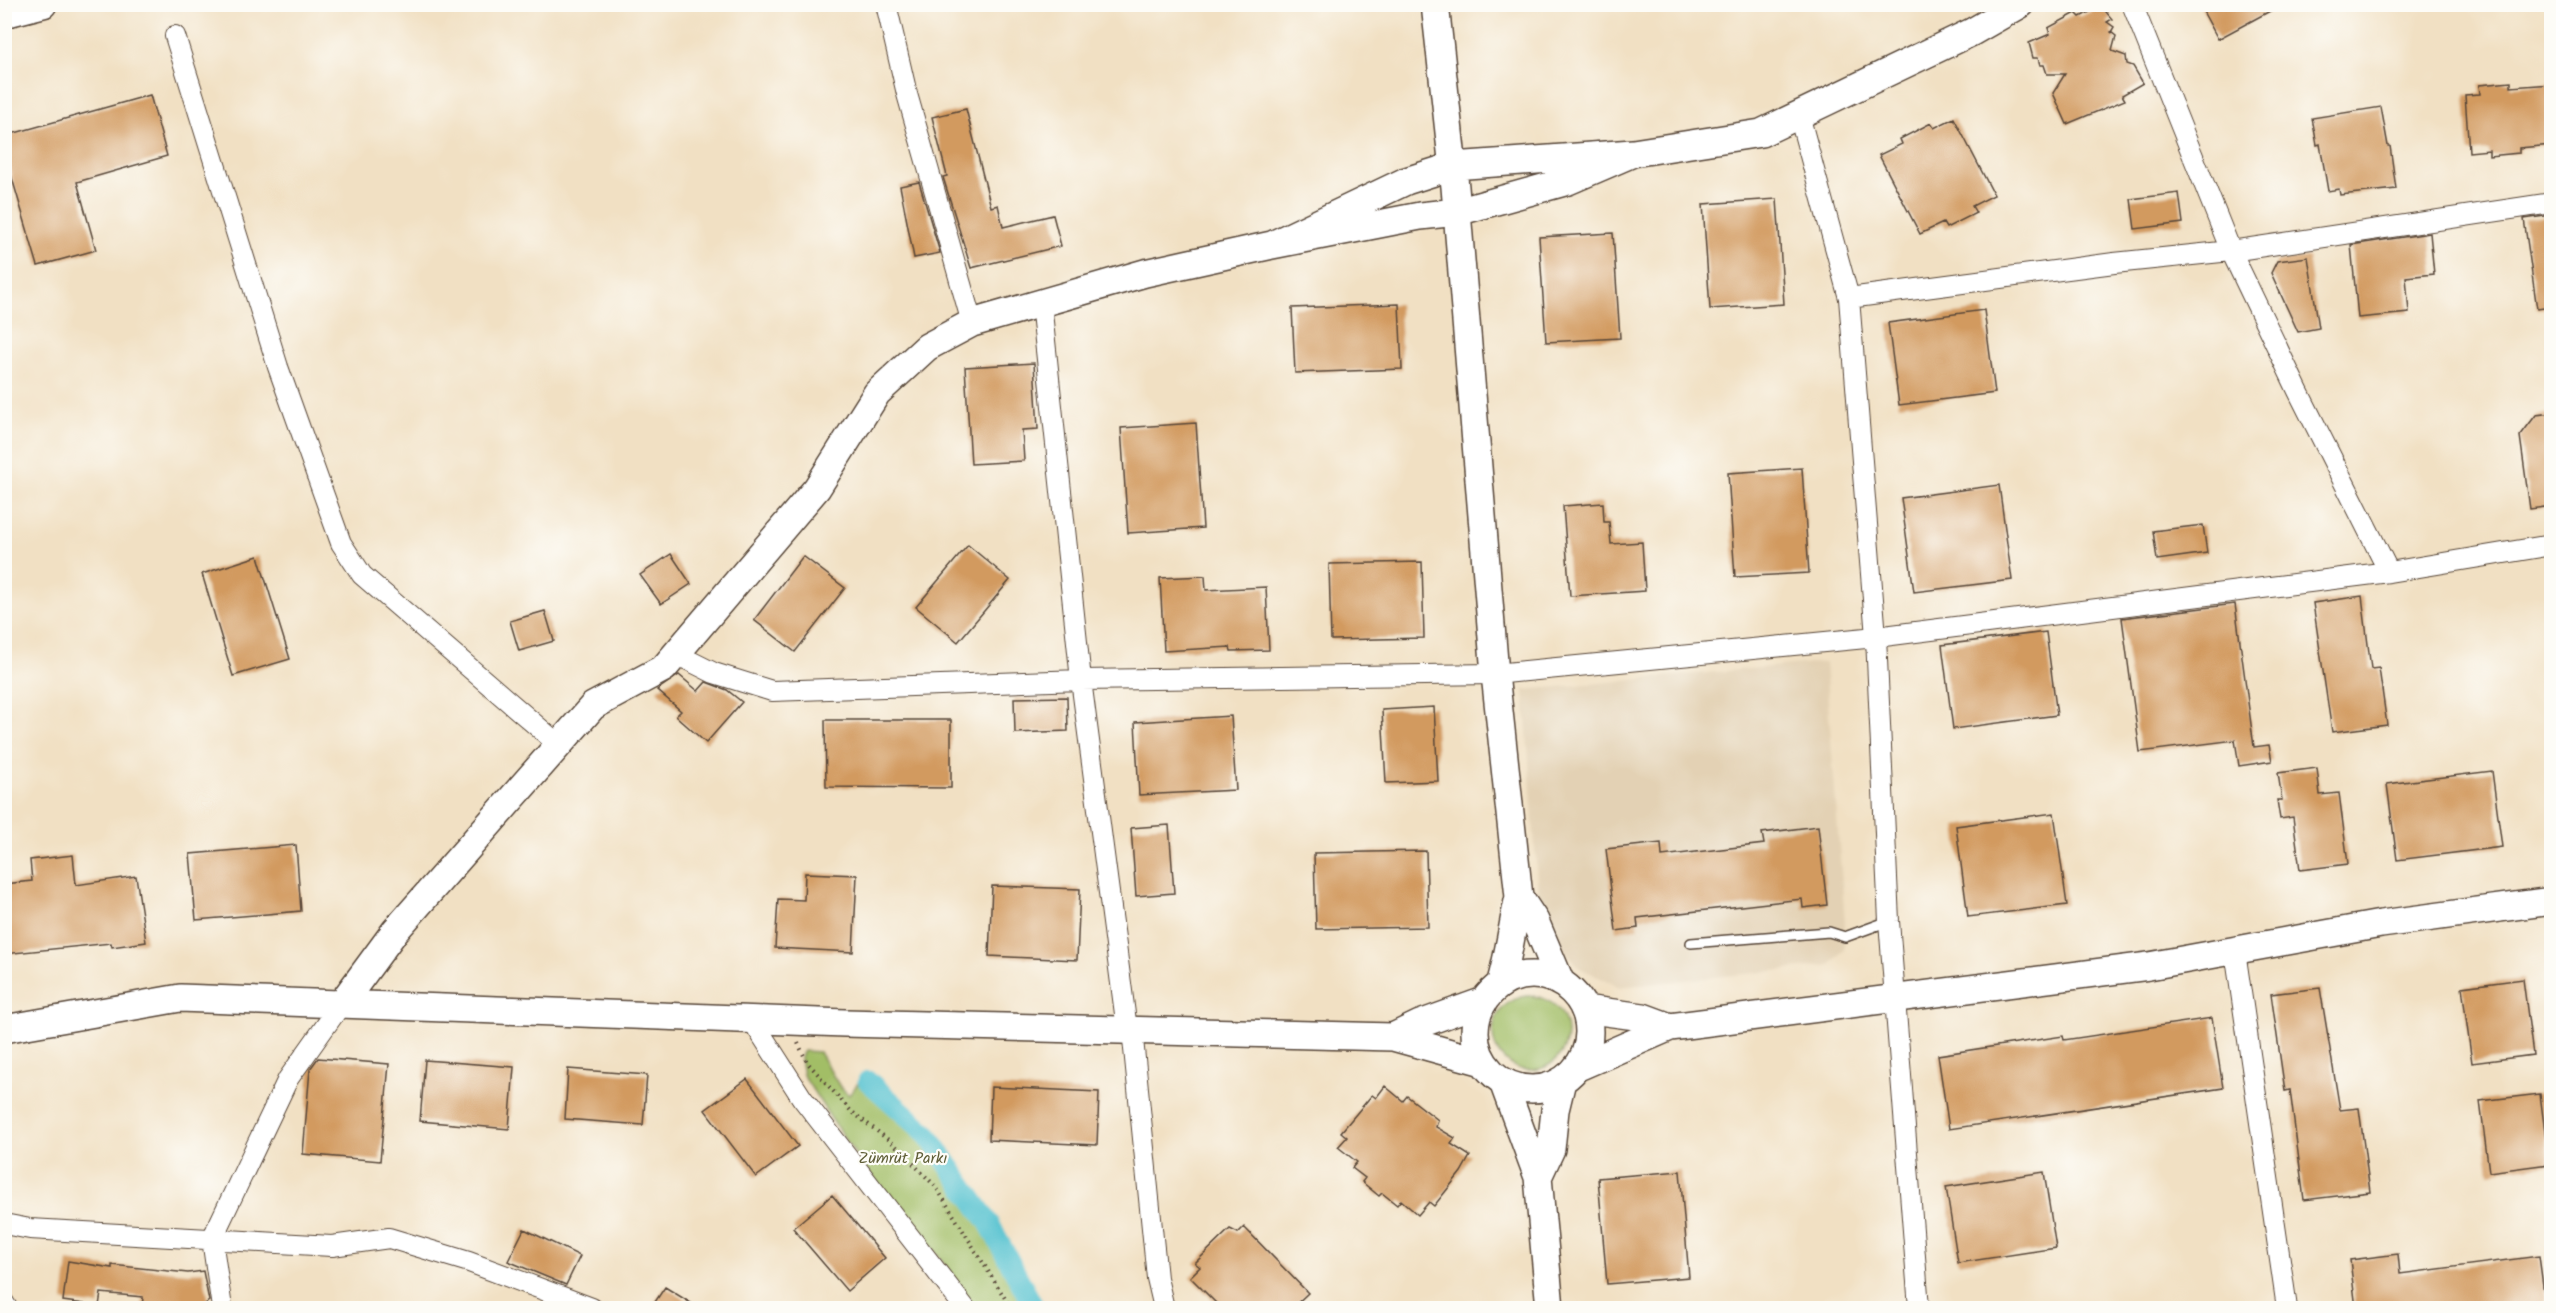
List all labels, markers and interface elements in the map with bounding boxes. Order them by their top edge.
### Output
park label: Zümrüt Parkı [858,1146,948,1171]

